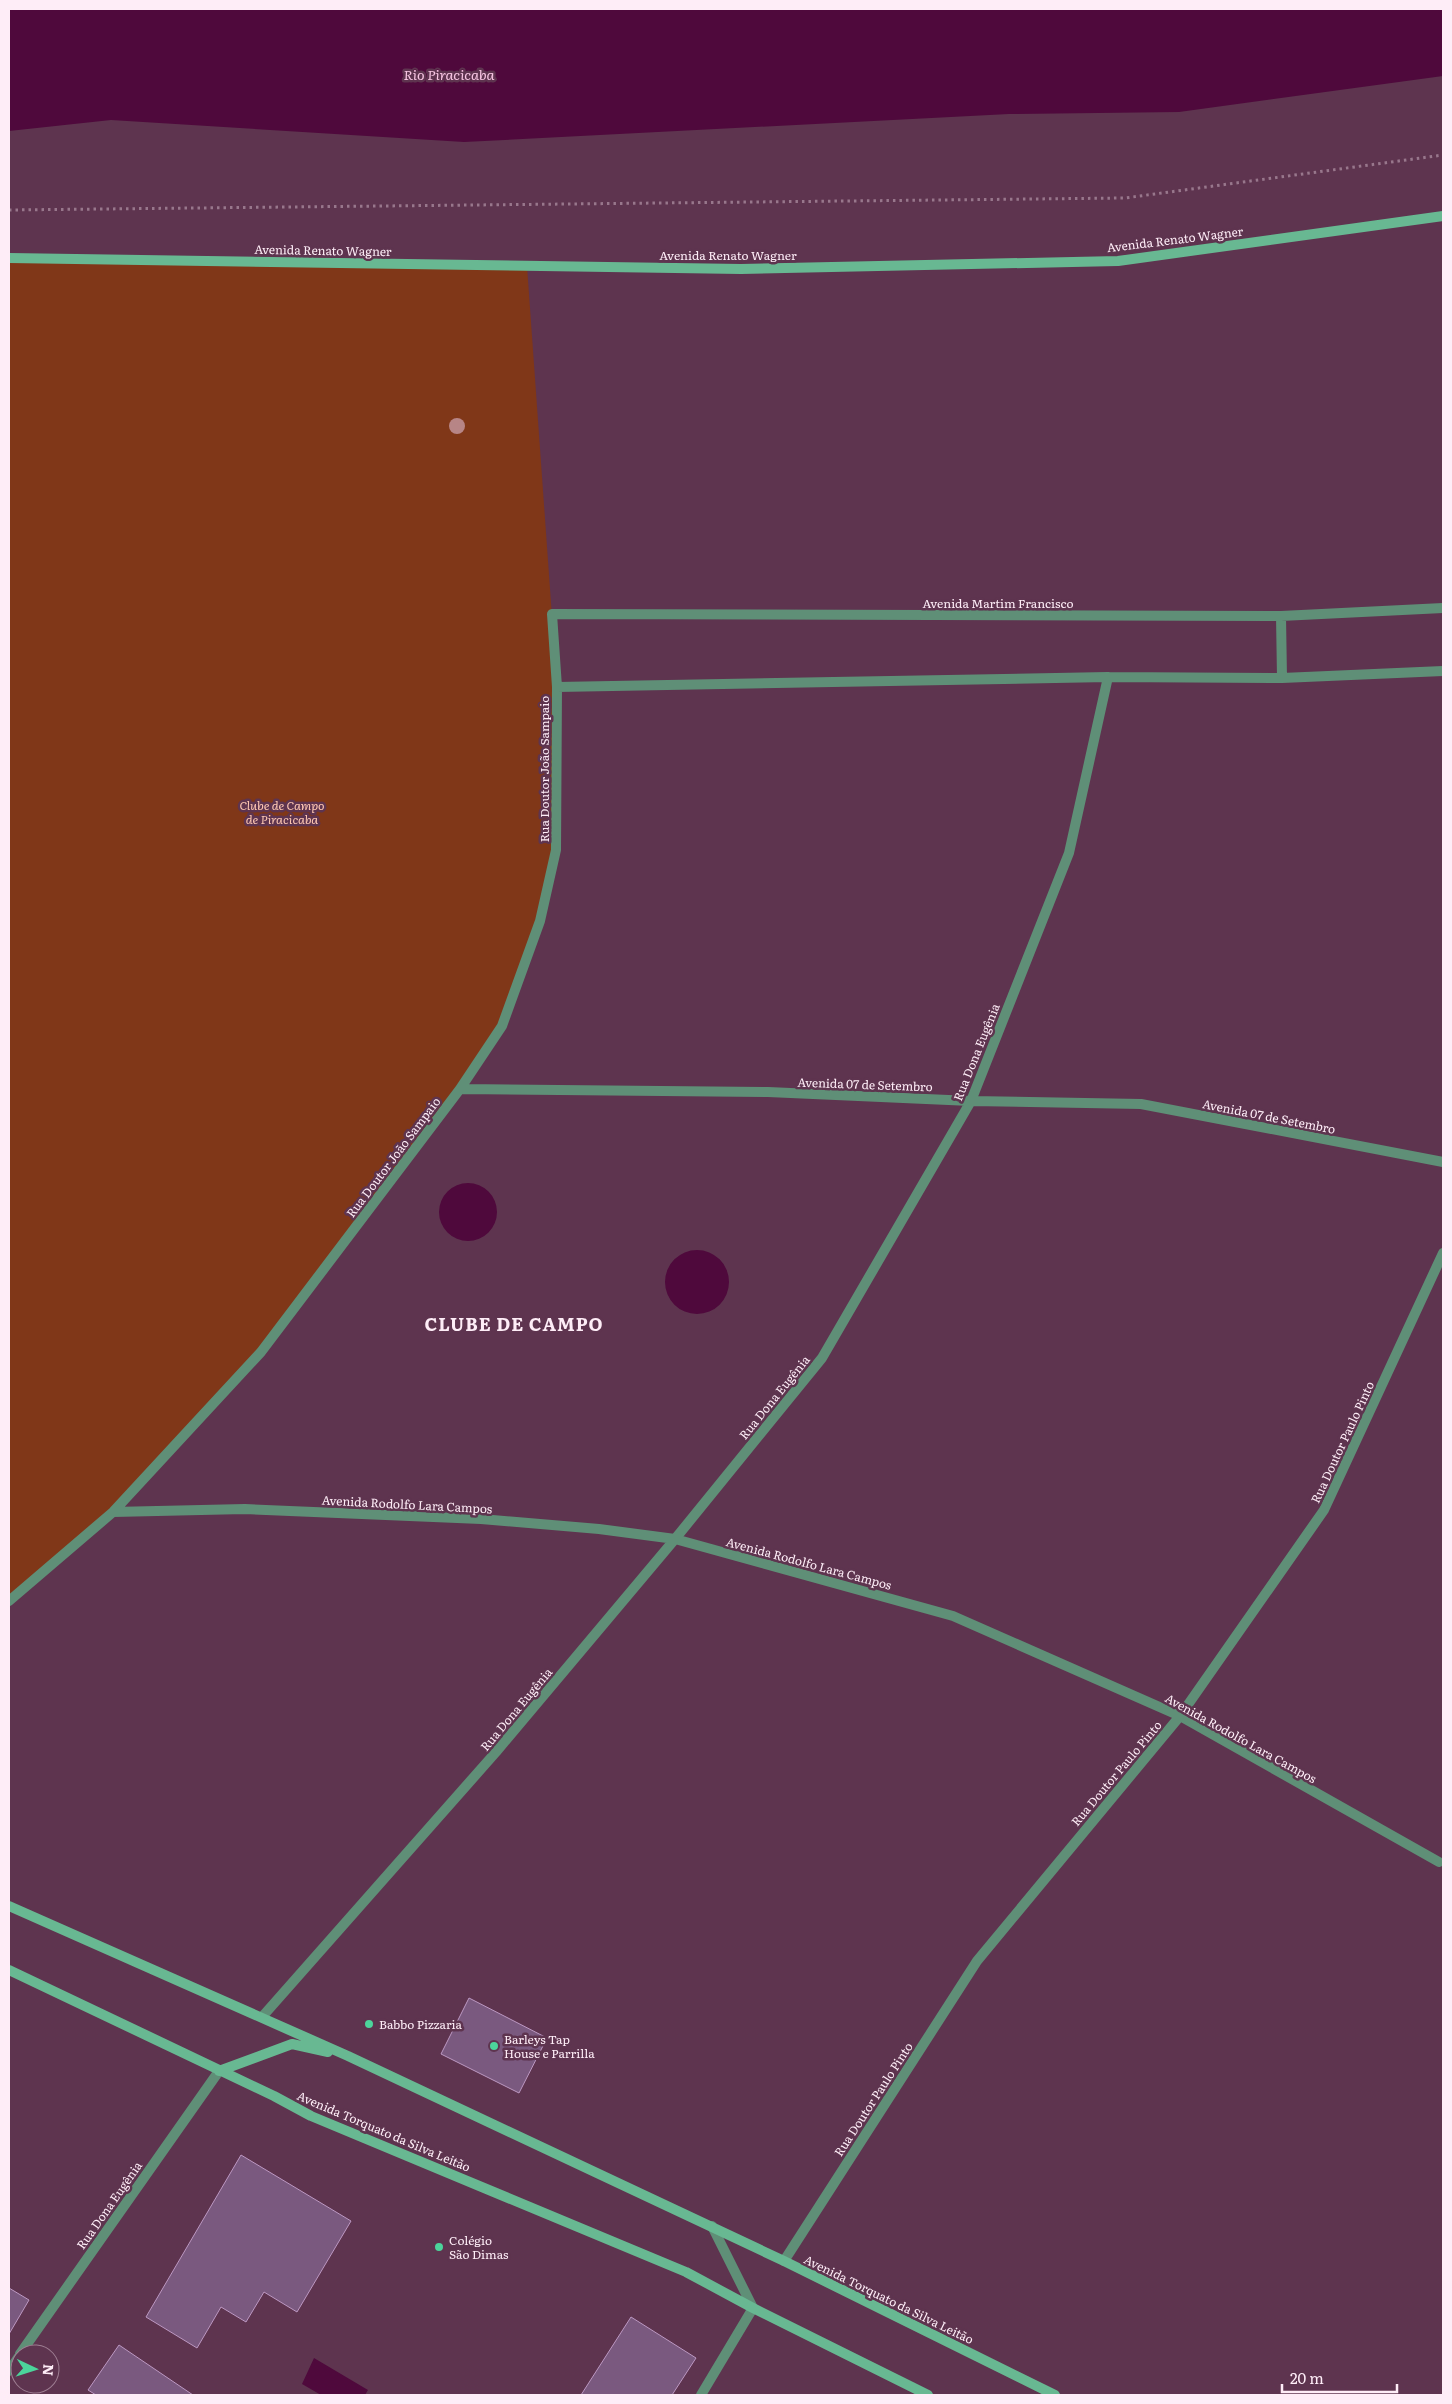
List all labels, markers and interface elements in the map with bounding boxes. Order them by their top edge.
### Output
water label: Rio Piracicaba [404,64,494,84]
street label: Avenida Renato Wagner [1106,222,1245,256]
street label: Avenida Renato Wagner [254,240,392,260]
street label: Avenida Renato Wagner [659,246,797,264]
street label: Avenida Martim Francisco [923,594,1073,612]
street label: Rua Doutor João Sampaio [535,696,553,842]
park label: Clube de Campo de Piracicaba [239,796,325,828]
street label: Rua Dona Eugênia [948,1000,1004,1103]
street label: Avenida 07 de Setembro [797,1073,933,1095]
street label: Rua Doutor João Sampaio [342,1093,444,1221]
street label: Avenida 07 de Setembro [1201,1094,1337,1138]
district label: CLUBE DE CAMPO [424,1310,604,1337]
street label: Rua Dona Eugênia [734,1351,814,1443]
street label: Rua Doutor Paulo Pinto [1306,1378,1378,1506]
street label: Avenida Rodolfo Lara Campos [321,1491,493,1517]
street label: Avenida Rodolfo Lara Campos [724,1532,894,1594]
street label: Rua Dona Eugênia [476,1663,557,1754]
street label: Avenida Rodolfo Lara Campos [1162,1689,1320,1787]
street label: Rua Doutor Paulo Pinto [1066,1716,1166,1830]
place label: Babbo Pizzaria [379,2015,463,2033]
marker: Babbo Pizzaria [363,2018,375,2030]
place label: Barleys Tap House e Parrilla [504,2030,595,2062]
street label: Rua Doutor Paulo Pinto [829,2038,917,2160]
marker: Barleys Tap House e Parrilla [488,2040,500,2052]
street label: Avenida Torquato da Silva Leitão [295,2086,473,2176]
street label: Rua Dona Eugênia [72,2157,146,2253]
place label: Colégio São Dimas [449,2231,509,2263]
marker: Colégio São Dimas [433,2241,445,2253]
street label: Avenida Torquato da Silva Leitão [801,2250,977,2348]
north arrow [10,2344,60,2394]
scale bar [1282,2362,1397,2394]
text: N [39,2363,59,2377]
text: 20 m [1290,2366,1324,2389]

